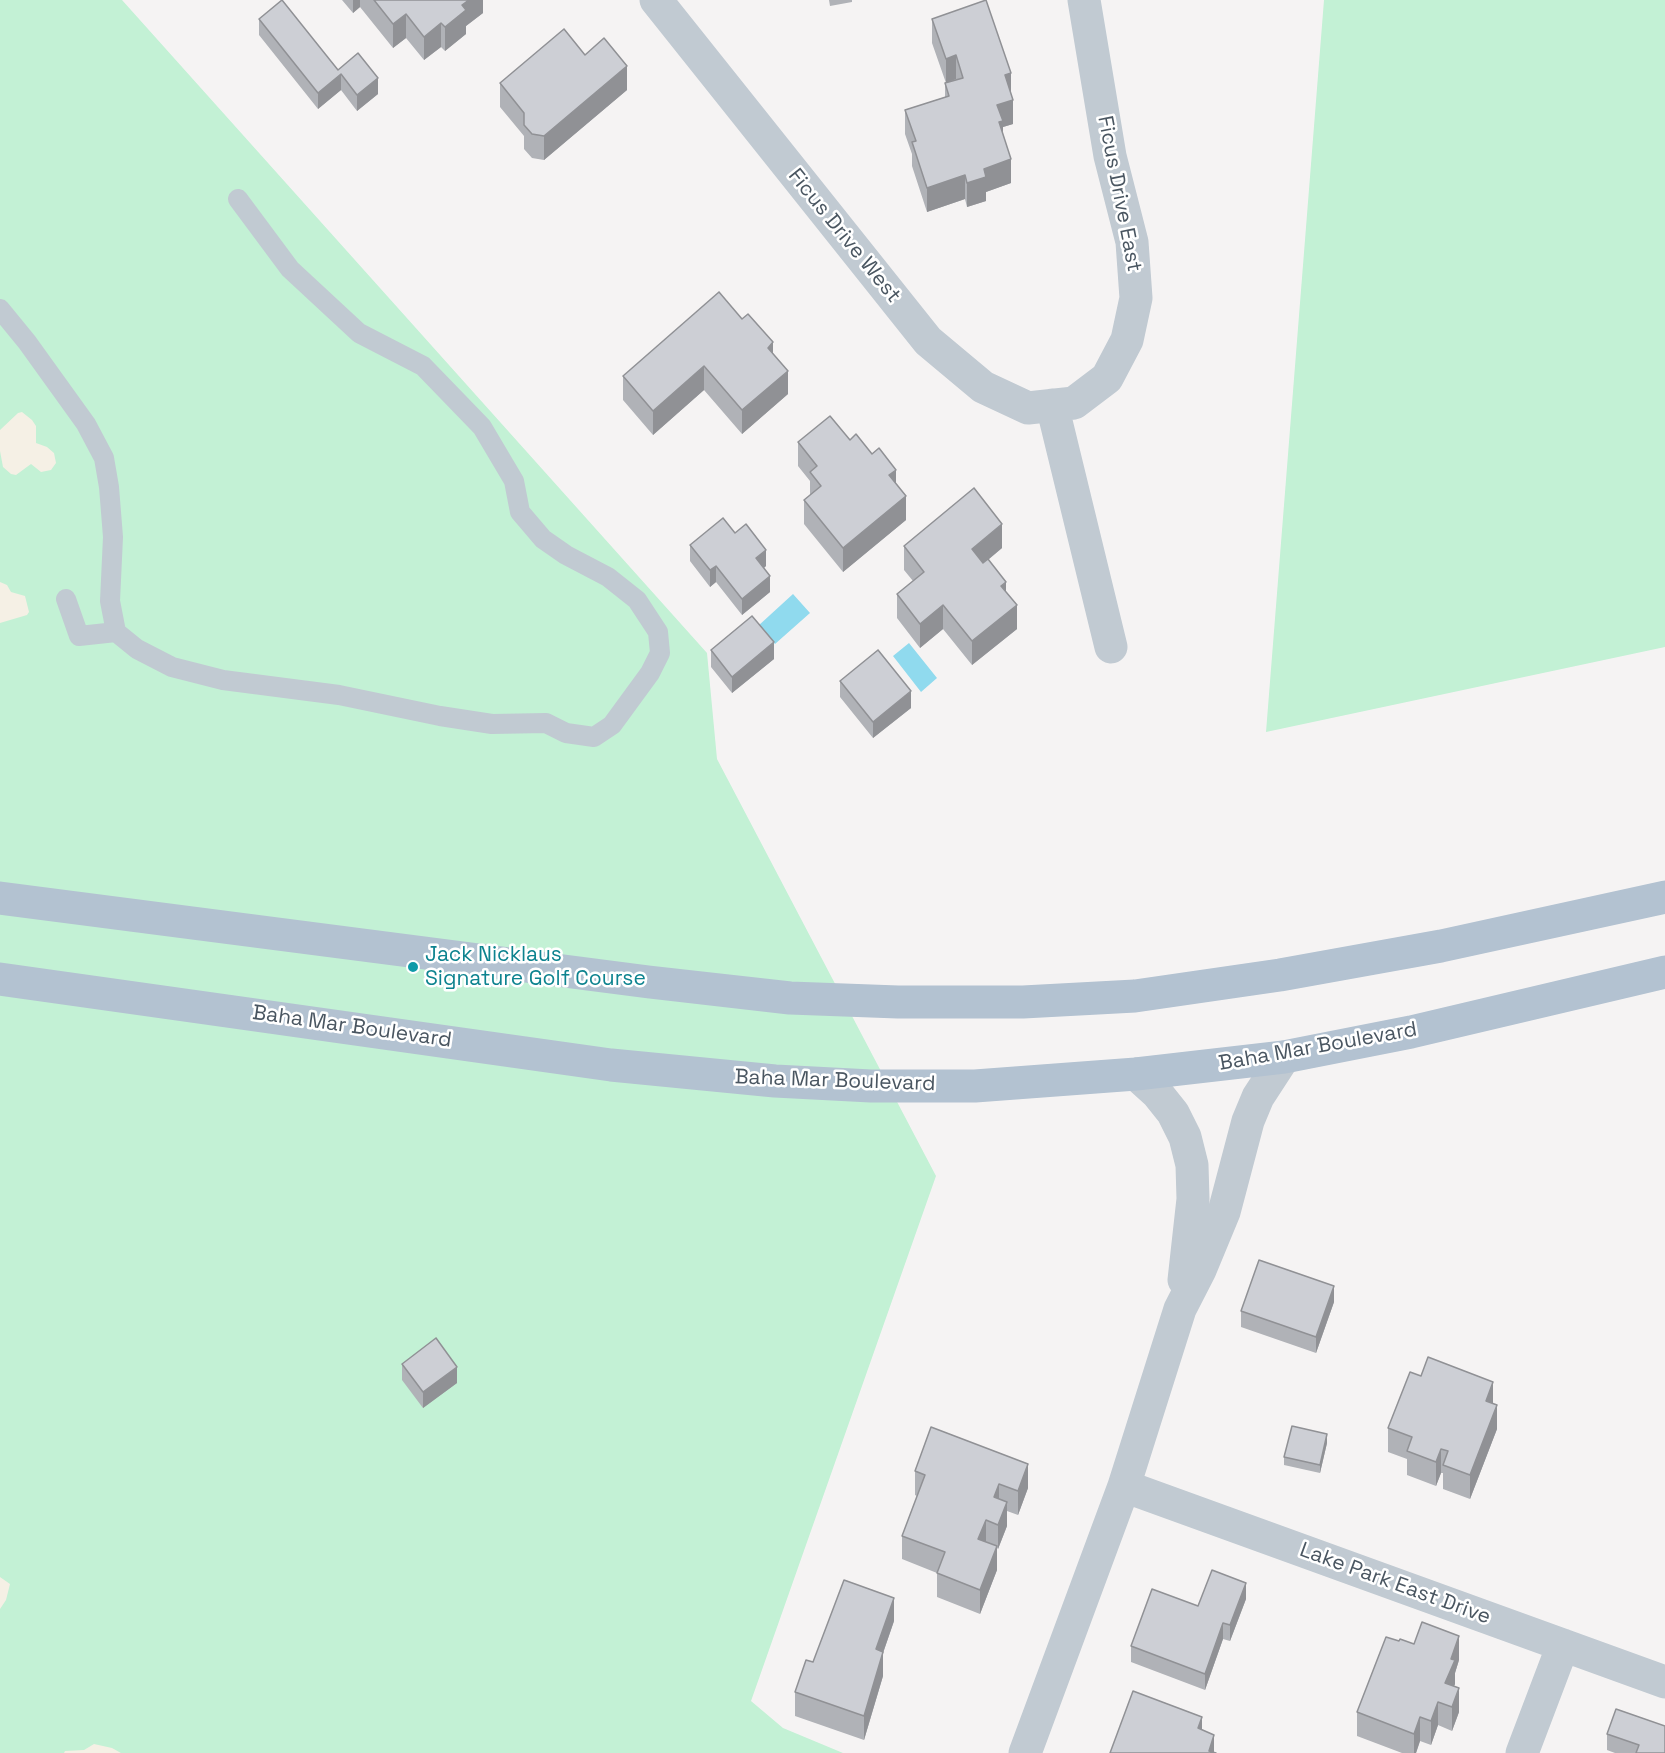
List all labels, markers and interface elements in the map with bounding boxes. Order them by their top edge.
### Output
street label: Ficus Drive East [1092,114,1146,274]
street label: Ficus Drive West [782,164,906,308]
place label: Jack Nicklaus Signature Golf Course [425,942,646,992]
marker: Jack Nicklaus Signature Golf Course [406,960,420,974]
street label: Baha Mar Boulevard [251,1001,453,1053]
street label: Baha Mar Boulevard [1217,1017,1419,1077]
street label: Baha Mar Boulevard [734,1065,936,1097]
street label: Lake Park East Drive [1296,1538,1494,1630]

